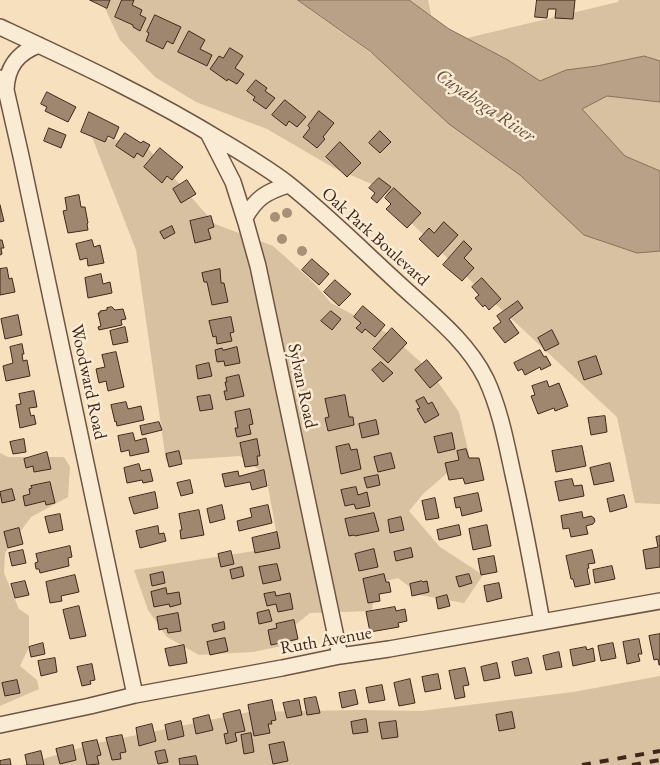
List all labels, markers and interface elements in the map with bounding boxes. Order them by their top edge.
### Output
water label: Cuyahoga River [431,64,539,148]
street label: Oak Park Boulevard [317,183,433,291]
street label: Woodward Road [65,322,111,442]
street label: Sylvan Road [282,342,322,430]
street label: Ruth Avenue [279,622,373,660]

